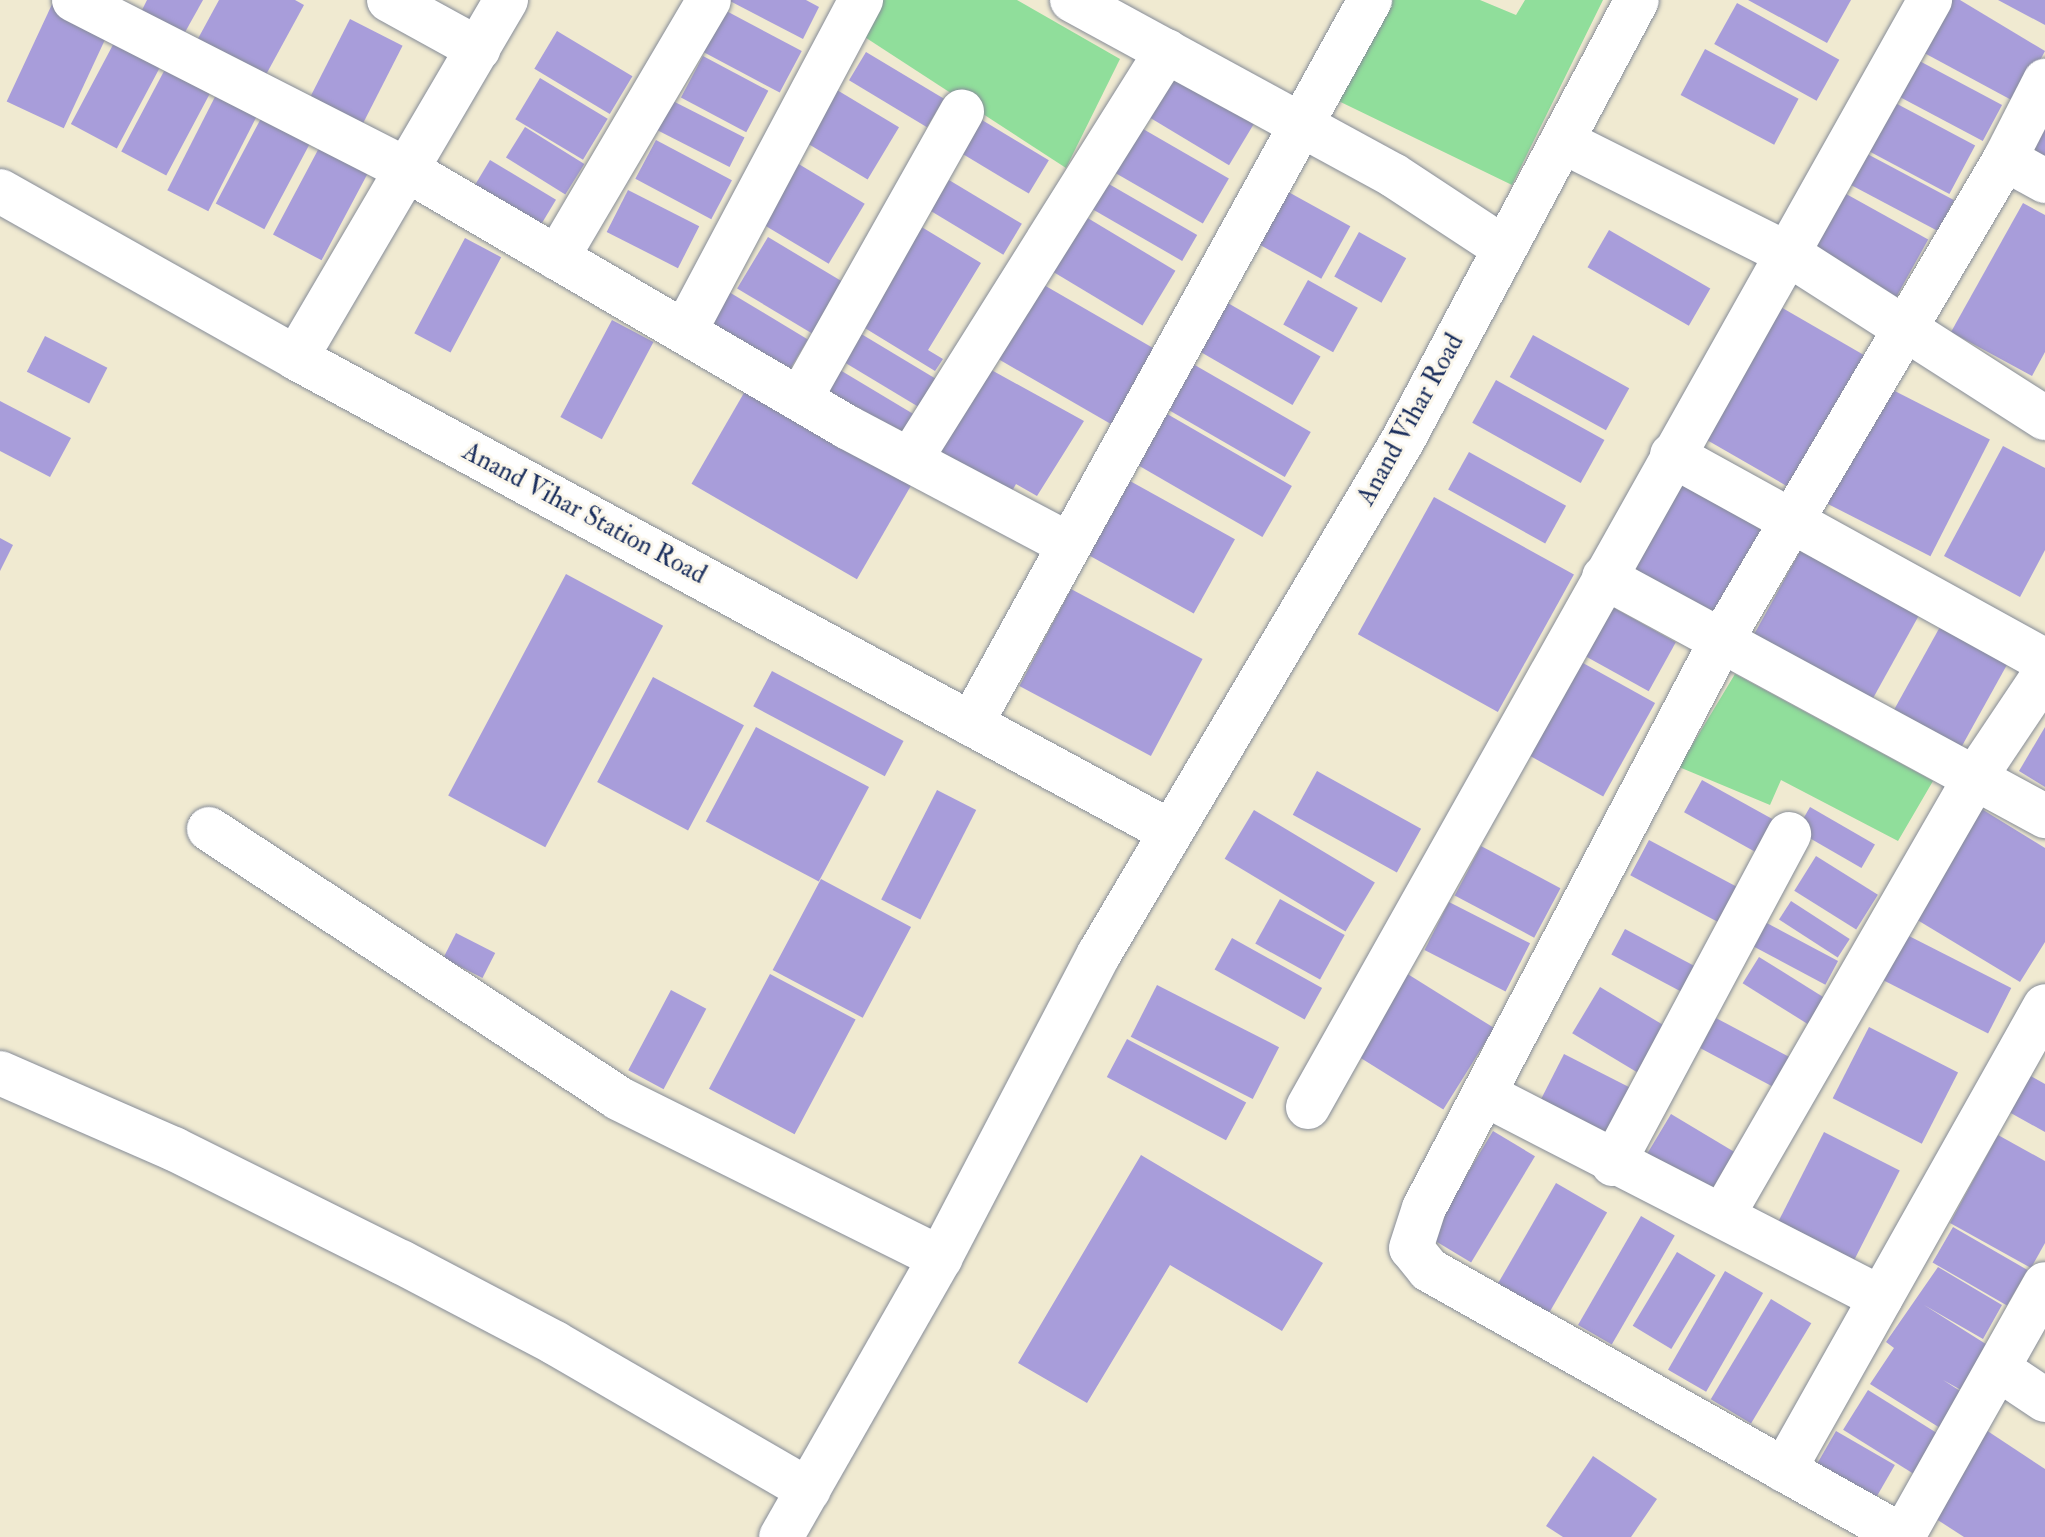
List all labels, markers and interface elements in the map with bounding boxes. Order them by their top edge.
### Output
street label: Anand Vihar Road [1351,329,1471,511]
street label: Anand Vihar Station Road [457,437,711,591]

